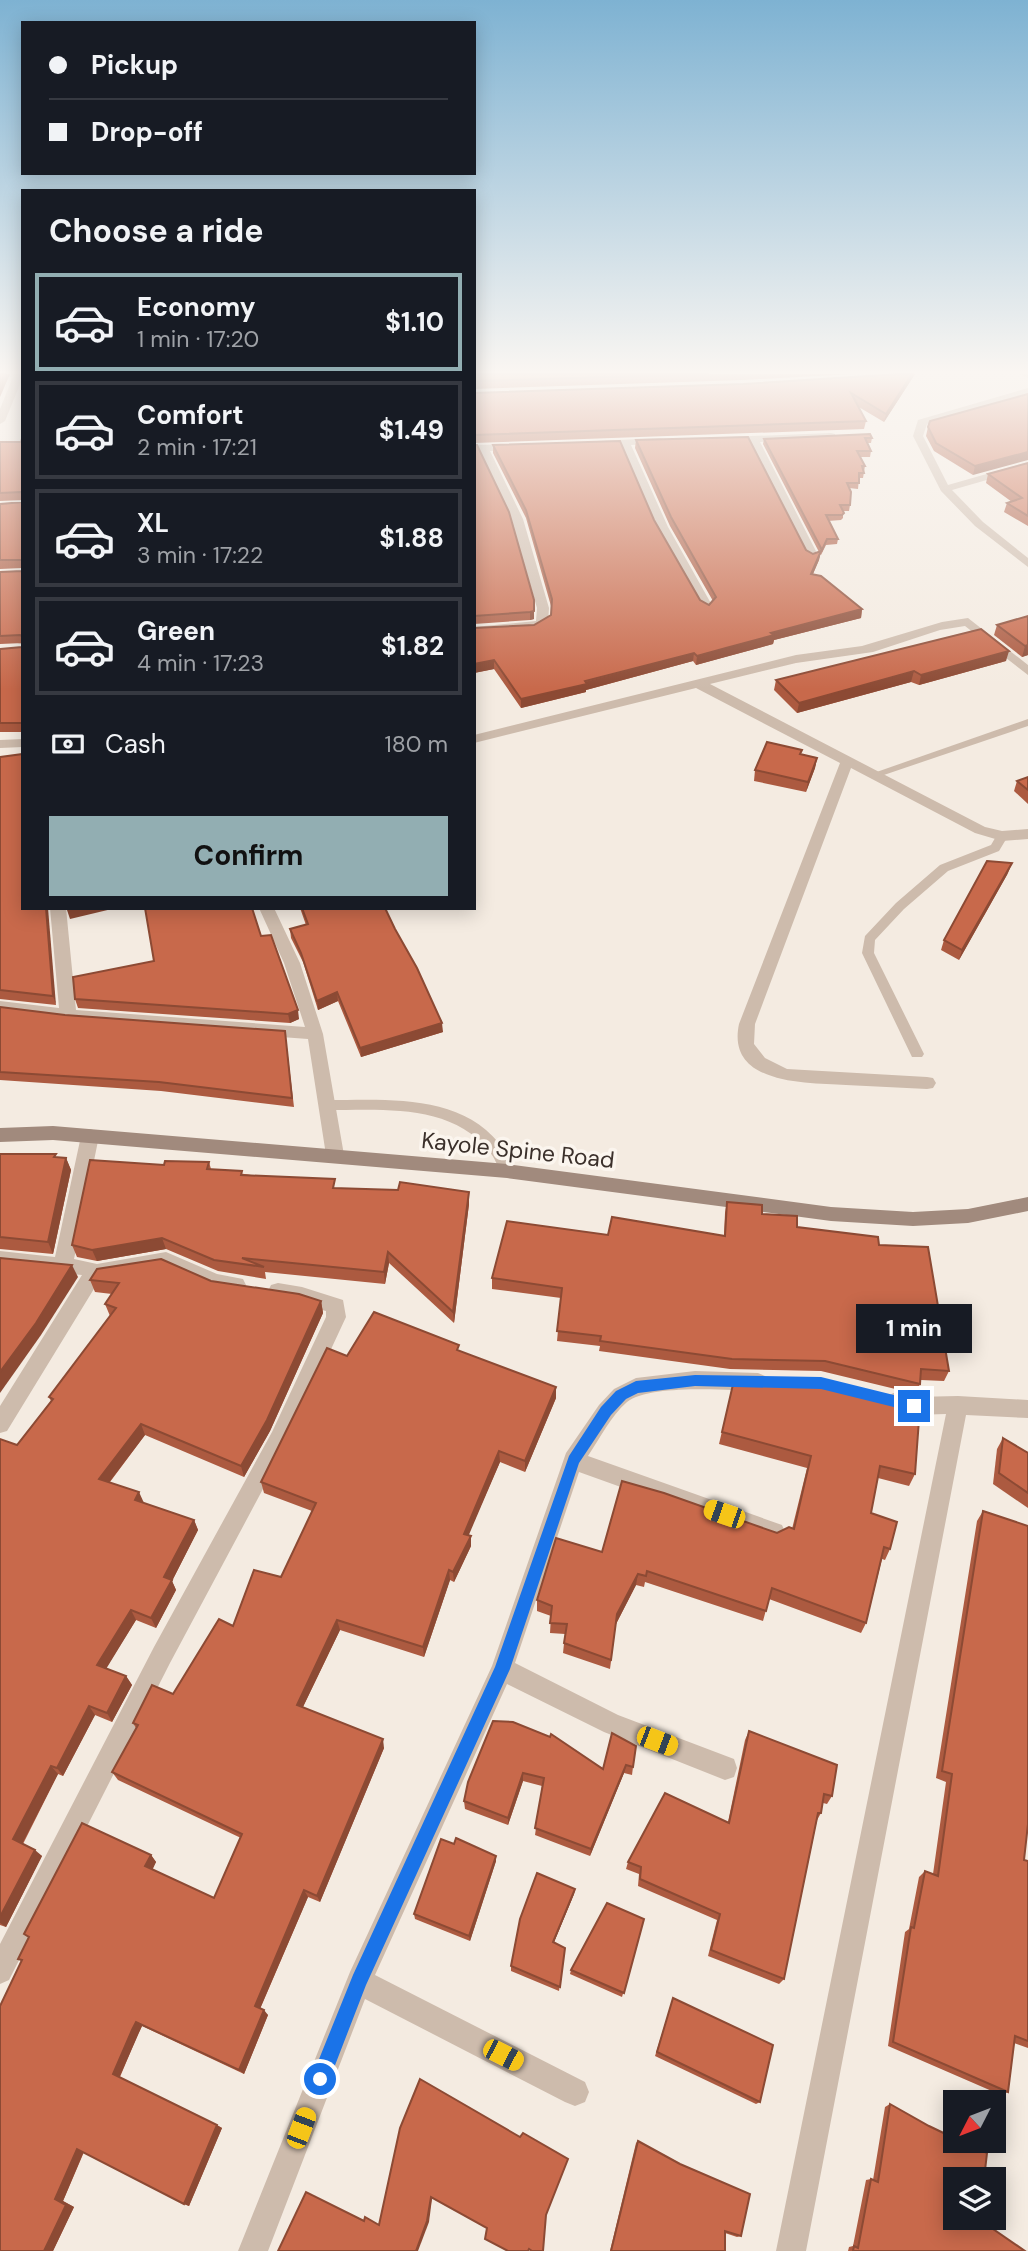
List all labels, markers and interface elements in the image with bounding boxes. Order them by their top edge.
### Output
text: Pickup [91,48,178,82]
text: Drop-off [91,115,203,149]
text: Choose a ride [49,210,264,252]
text: Economy [137,290,255,324]
icon: car [53,291,116,354]
text: $1.10 [385,305,444,339]
text: 1 min · 17:20 [137,324,259,354]
text: Comfort [137,398,243,432]
icon: car [53,399,116,462]
text: $1.49 [379,413,444,447]
text: 2 min · 17:21 [137,432,257,462]
text: XL [137,506,169,540]
icon: car [53,507,116,570]
text: $1.88 [379,521,444,555]
text: 3 min · 17:22 [137,540,263,570]
text: Green [137,614,215,648]
icon: car [53,615,116,678]
text: $1.82 [381,629,444,663]
text: 4 min · 17:23 [137,648,264,678]
icon: cash [49,725,87,763]
text: Cash [105,727,166,761]
text: 180 m [384,729,448,759]
button: Confirm [49,816,448,896]
street label: Kayole Spine Road [420,1125,616,1175]
callout: 1 min [856,1304,972,1354]
text: 1 min [886,1313,942,1343]
route end [898,1390,930,1422]
car [701,1497,748,1531]
car [634,1724,681,1758]
car [480,2036,527,2074]
route start [304,2063,336,2095]
north arrow [943,2090,1006,2152]
map controls [943,2090,1006,2230]
car [284,2105,319,2151]
button: layers [943,2167,1006,2230]

